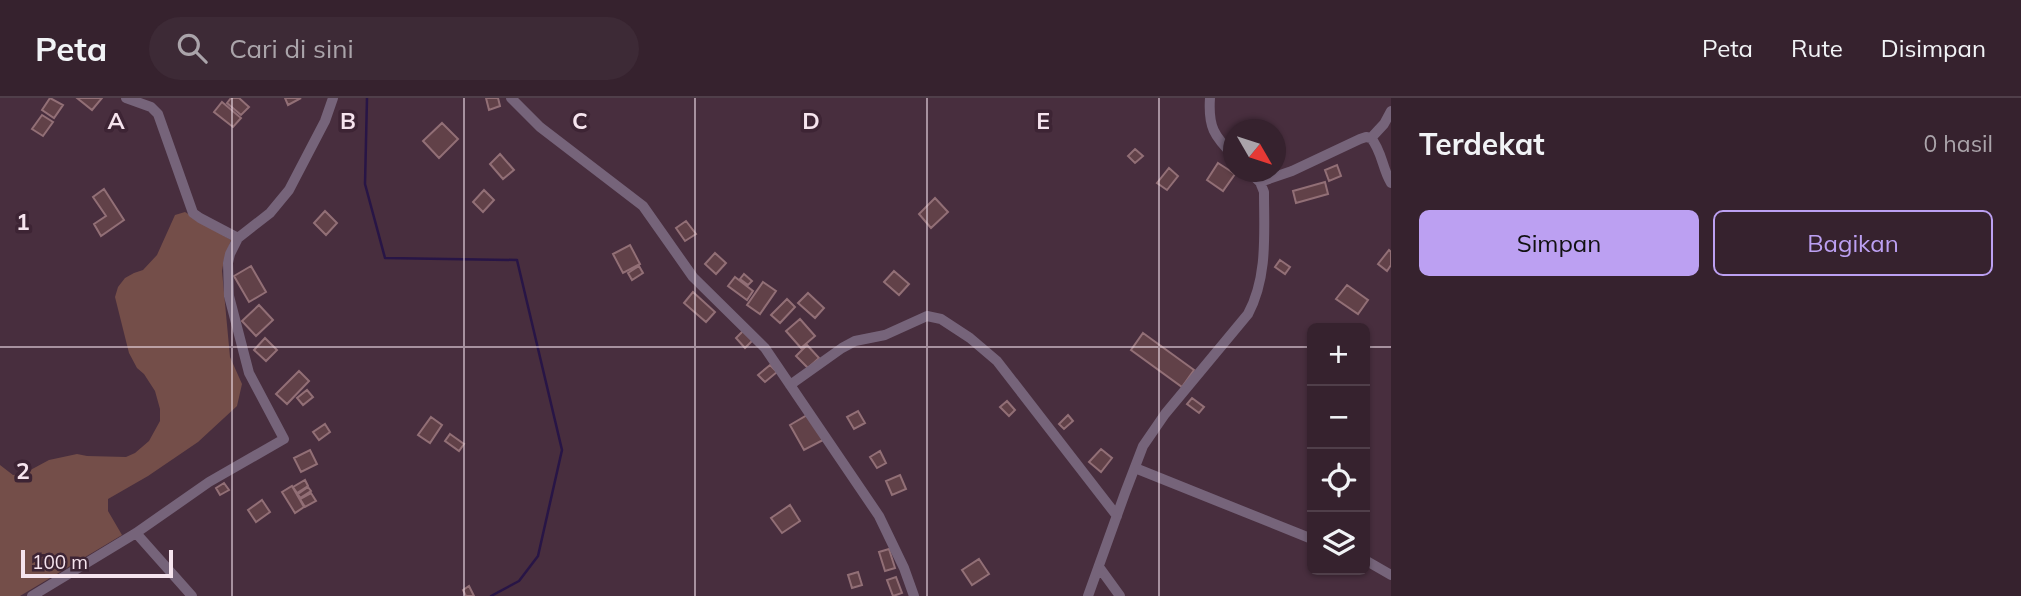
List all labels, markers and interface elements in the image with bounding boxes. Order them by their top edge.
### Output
search box [149,17,639,80]
text: Peta [35,28,107,69]
icon: search [173,29,211,67]
text: Cari di sini [229,32,354,65]
text: Peta [1702,33,1753,63]
text: Rute [1791,33,1843,63]
text: Disimpan [1881,33,1986,63]
text: A [107,106,125,135]
text: B [340,106,356,135]
text: C [572,106,588,135]
text: D [802,106,820,135]
text: E [1036,106,1050,135]
north arrow [1223,119,1286,182]
text: Terdekat [1419,125,1545,163]
text: 0 hasil [1924,129,1993,158]
text: 1 [16,207,30,236]
button: Simpan [1419,210,1699,276]
button: Bagikan [1713,210,1993,276]
map controls [1307,323,1370,575]
button: + [1307,323,1370,386]
button: − [1307,386,1370,449]
button: locate [1307,449,1370,512]
text: 2 [16,456,30,485]
button: layers [1307,512,1370,575]
scale bar [21,547,173,579]
text: 100 m [32,550,88,574]

